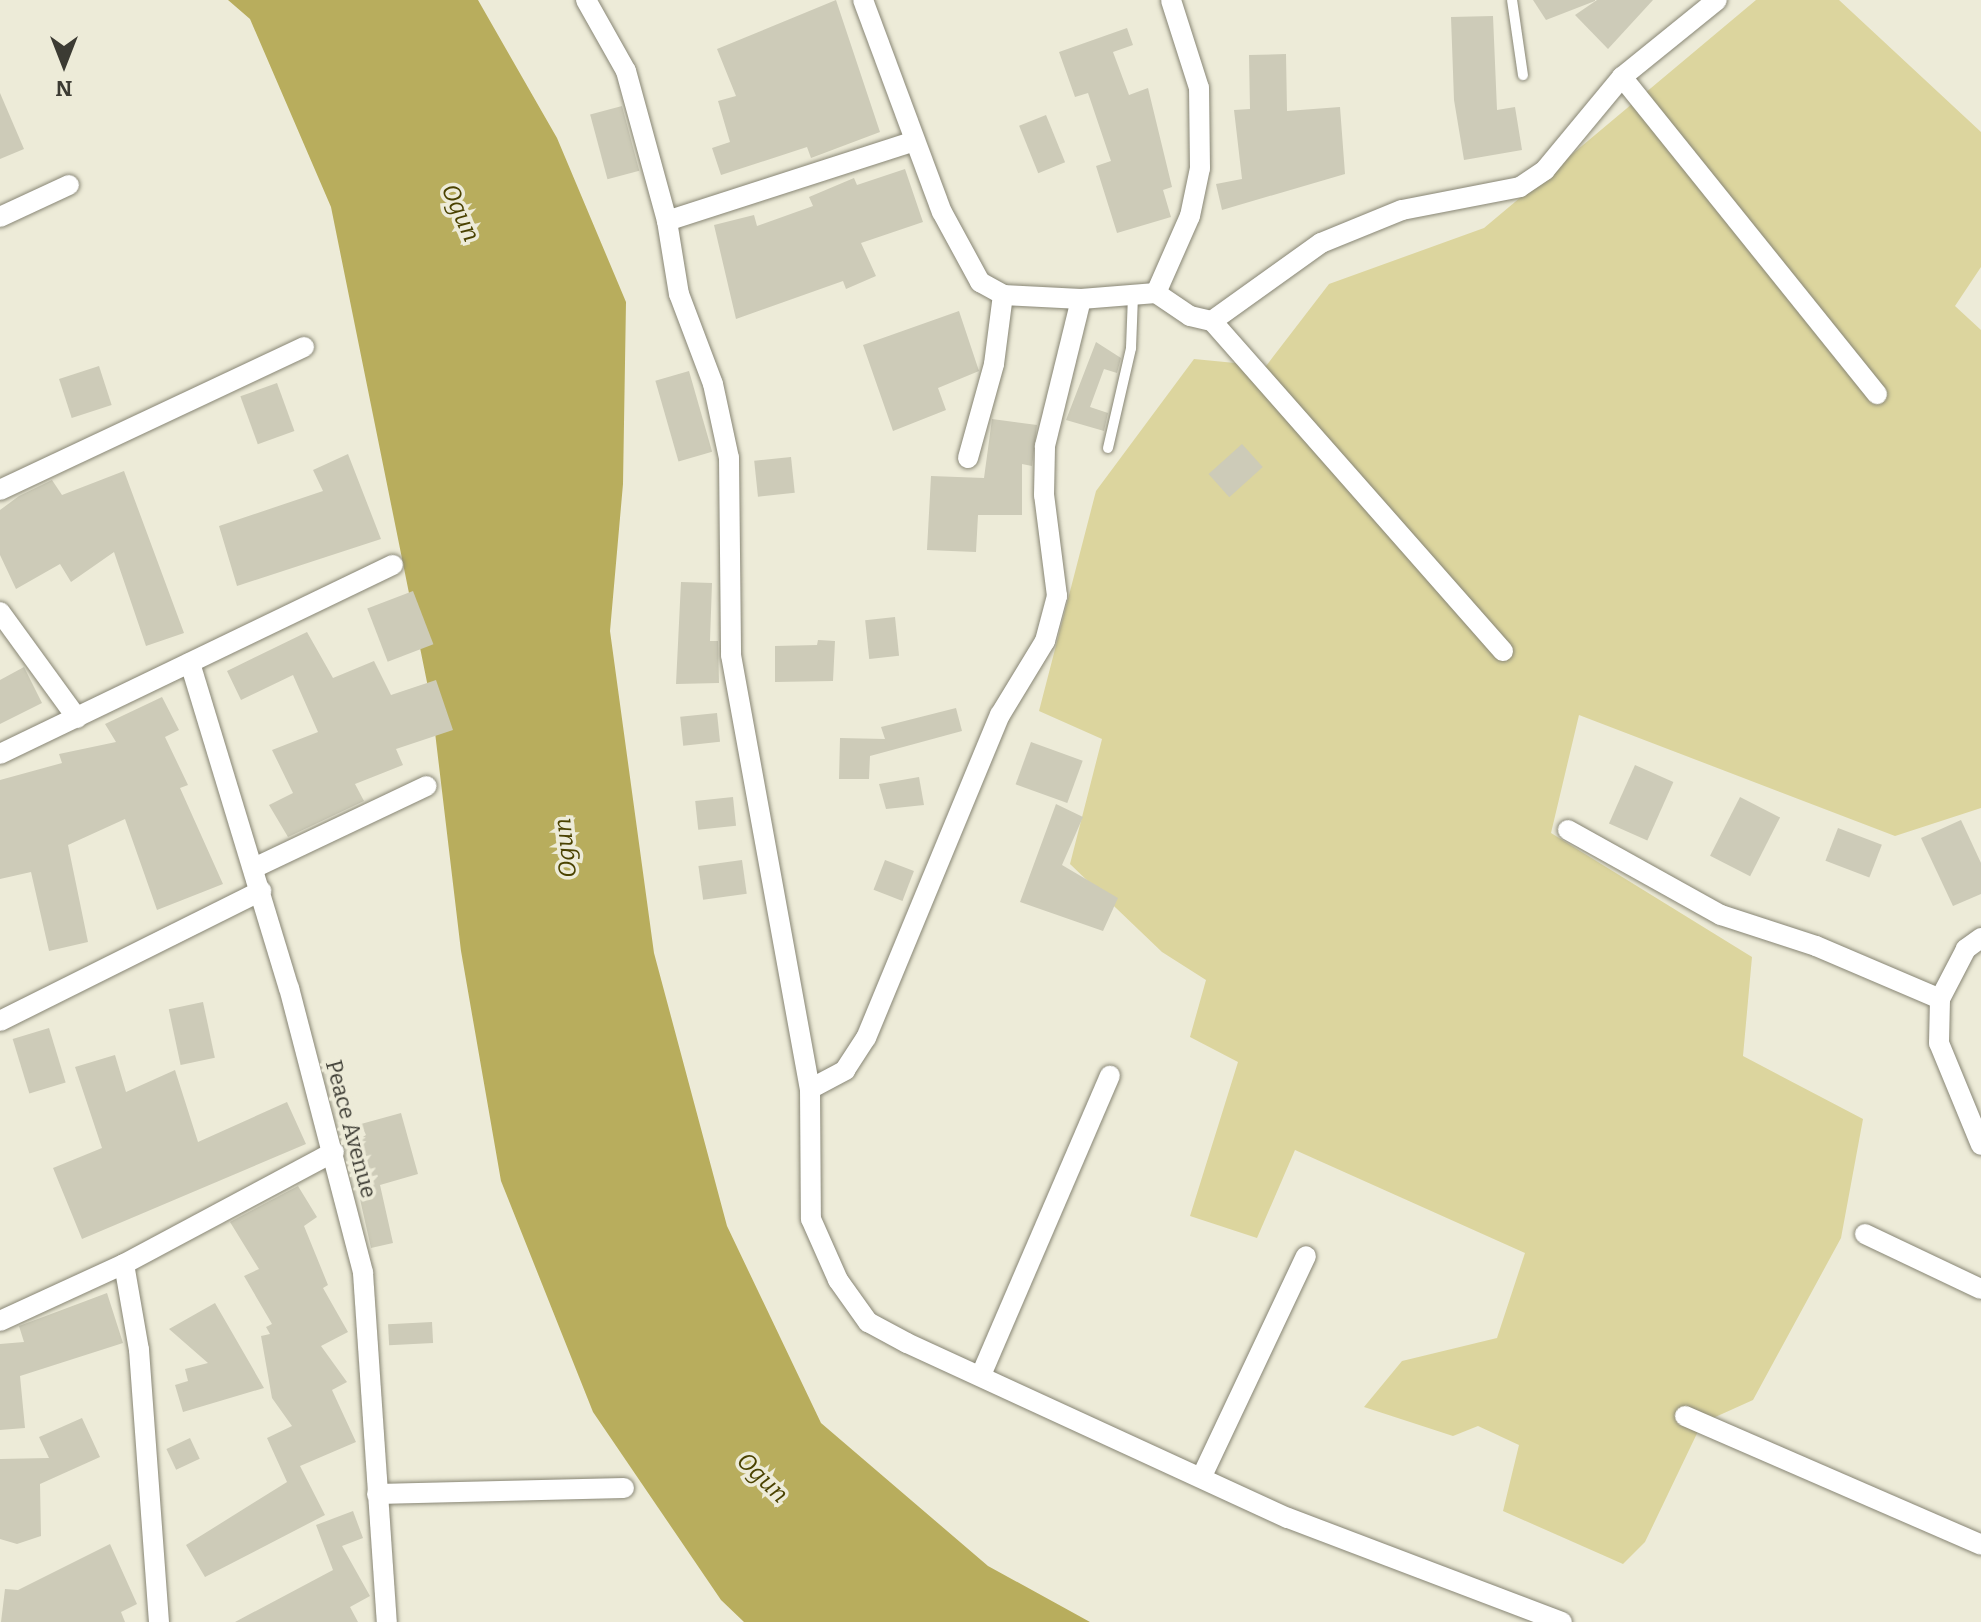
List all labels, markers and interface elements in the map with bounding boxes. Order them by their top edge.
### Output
north arrow [24,24,104,104]
text: N [56,75,73,102]
water label: Ogun [435,180,485,246]
water label: Ogun [549,817,583,879]
street label: Peace Avenue [320,1057,382,1201]
water label: Ogun [730,1447,794,1509]

